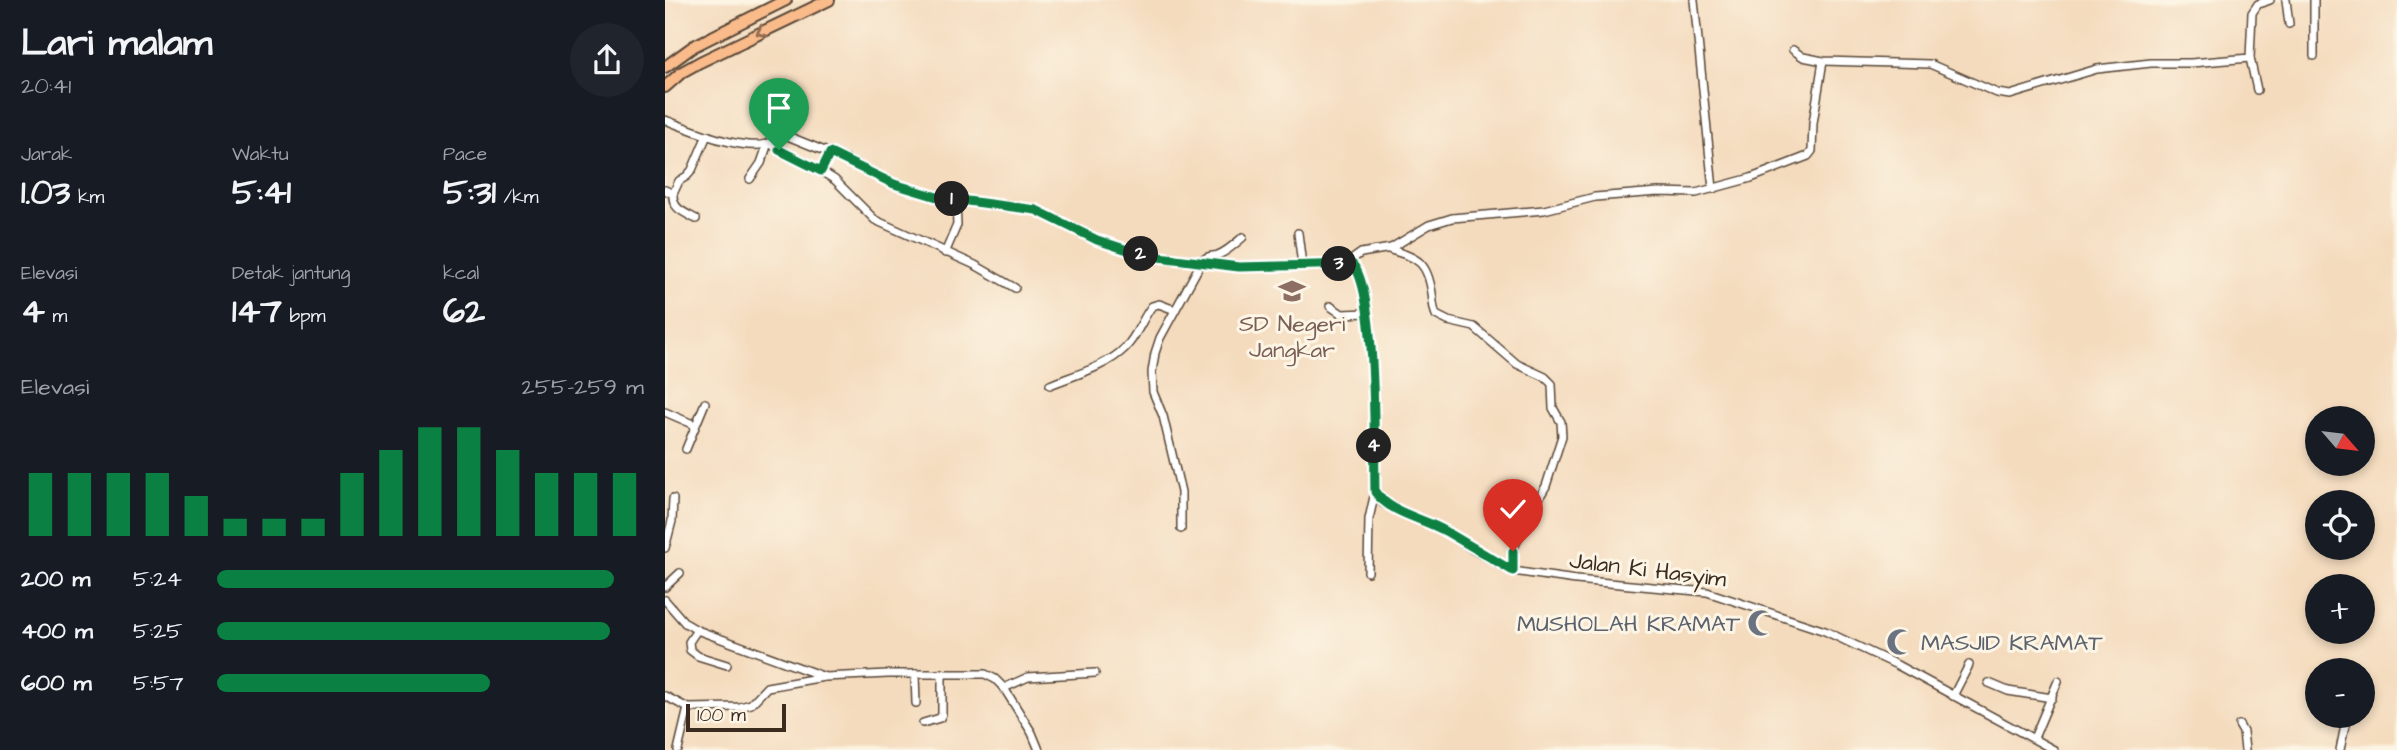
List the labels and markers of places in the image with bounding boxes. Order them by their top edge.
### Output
pin [749,78,809,150]
pin: 1 [935,182,969,216]
pin: 2 [1123,236,1159,272]
pin: 3 [1321,246,1357,282]
school or university icon: SD Negeri Jangkar [1277,276,1307,306]
place label: SD Negeri Jangkar [1239,308,1346,367]
pin: 4 [1357,428,1391,464]
pin [1483,479,1543,551]
place label: MUSHOLAH KRAMAT [1517,608,1741,640]
mosque icon: MUSHOLAH KRAMAT [1746,608,1776,638]
mosque icon: MASJID KRAMAT [1885,627,1915,657]
place label: MASJID KRAMAT [1921,627,2103,659]

